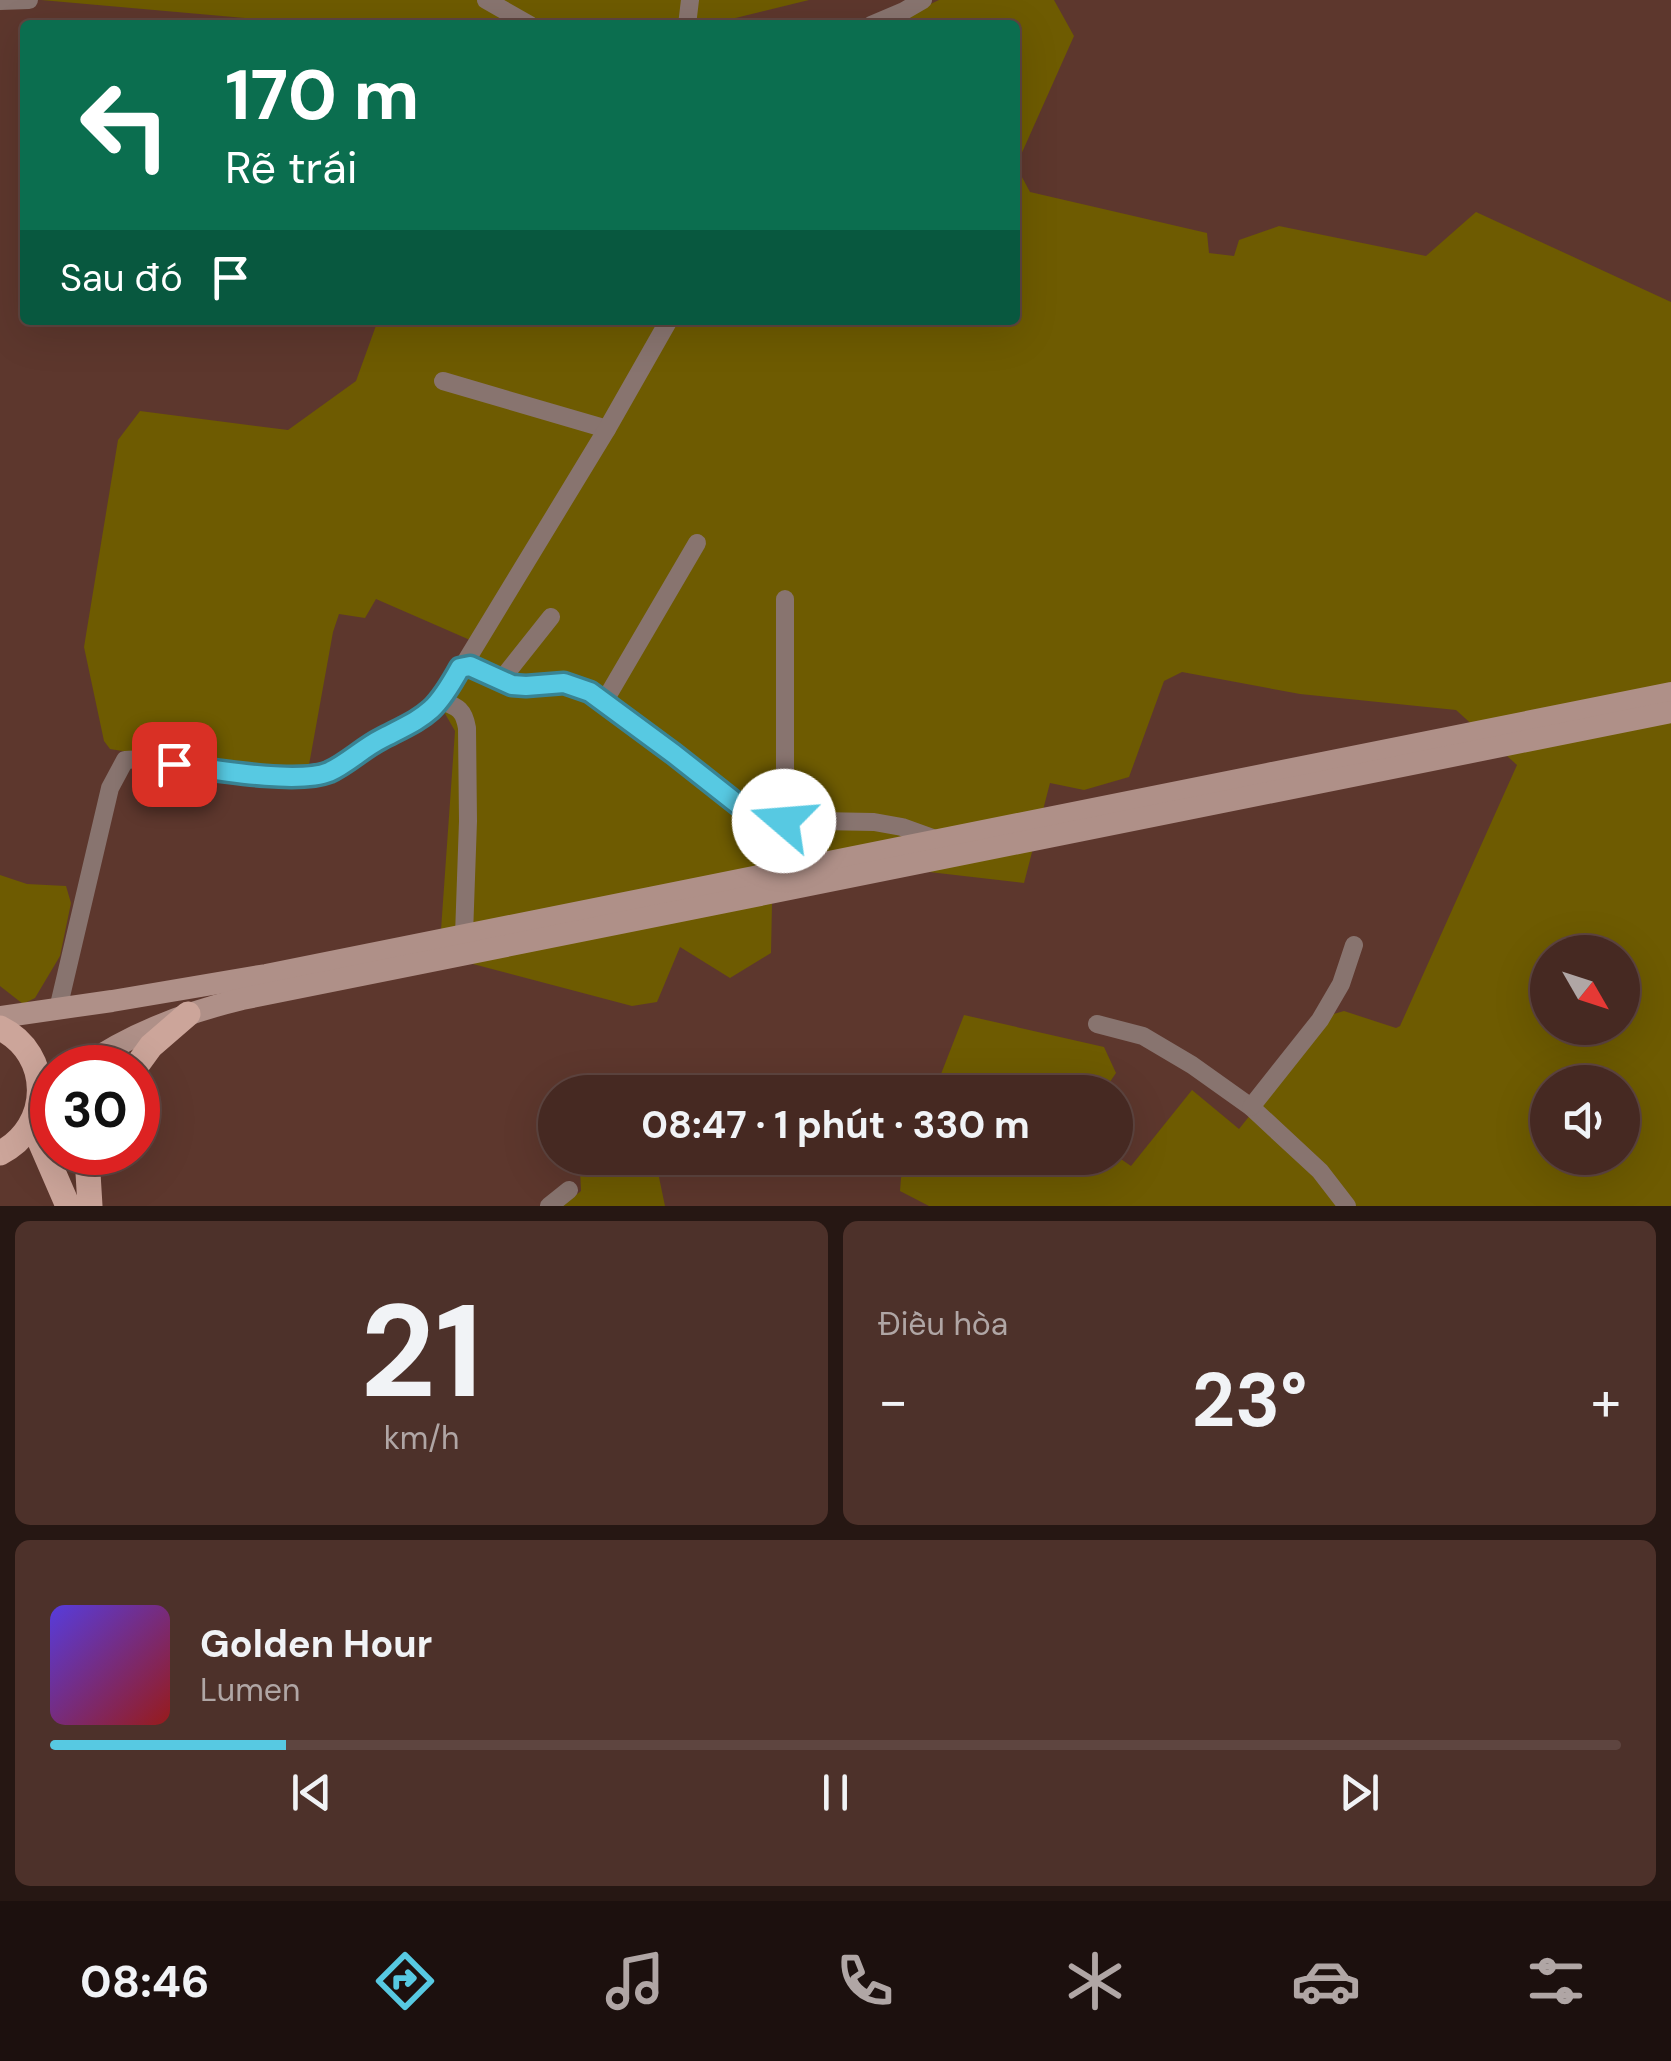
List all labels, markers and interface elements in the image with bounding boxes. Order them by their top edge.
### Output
text: 170 m [225,50,419,141]
icon: left [60,60,190,190]
text: Rẽ trái [225,138,357,197]
icon: arrive [203,250,258,305]
text: Sau đó [60,253,183,303]
pin [132,722,217,807]
icon: arrive [147,737,202,792]
position arrow [732,769,836,873]
north arrow [1530,935,1640,1045]
map controls [1530,935,1640,1175]
speed limit sign: 30 [30,1045,160,1175]
button: sound [1530,1065,1640,1175]
text: 08:47 · 1 phút · 330 m [641,1100,1030,1150]
text: 21 [360,1267,483,1436]
text: Điều hòa [878,1303,1008,1345]
text: 23° [1192,1352,1307,1449]
text: − [878,1365,908,1437]
text: + [1591,1365,1621,1437]
text: km/h [384,1417,459,1459]
text: Golden Hour [200,1619,432,1669]
text: Lumen [200,1669,300,1711]
icon: previous [284,1765,339,1820]
icon: pause [808,1765,863,1820]
icon: next [1332,1765,1387,1820]
icon: directions [370,1946,440,2016]
icon: music [600,1946,670,2016]
icon: phone [830,1946,900,2016]
icon: climate [1060,1946,1130,2016]
icon: car [1291,1946,1361,2016]
icon: filters [1521,1946,1591,2016]
text: 08:46 [80,1952,210,2011]

